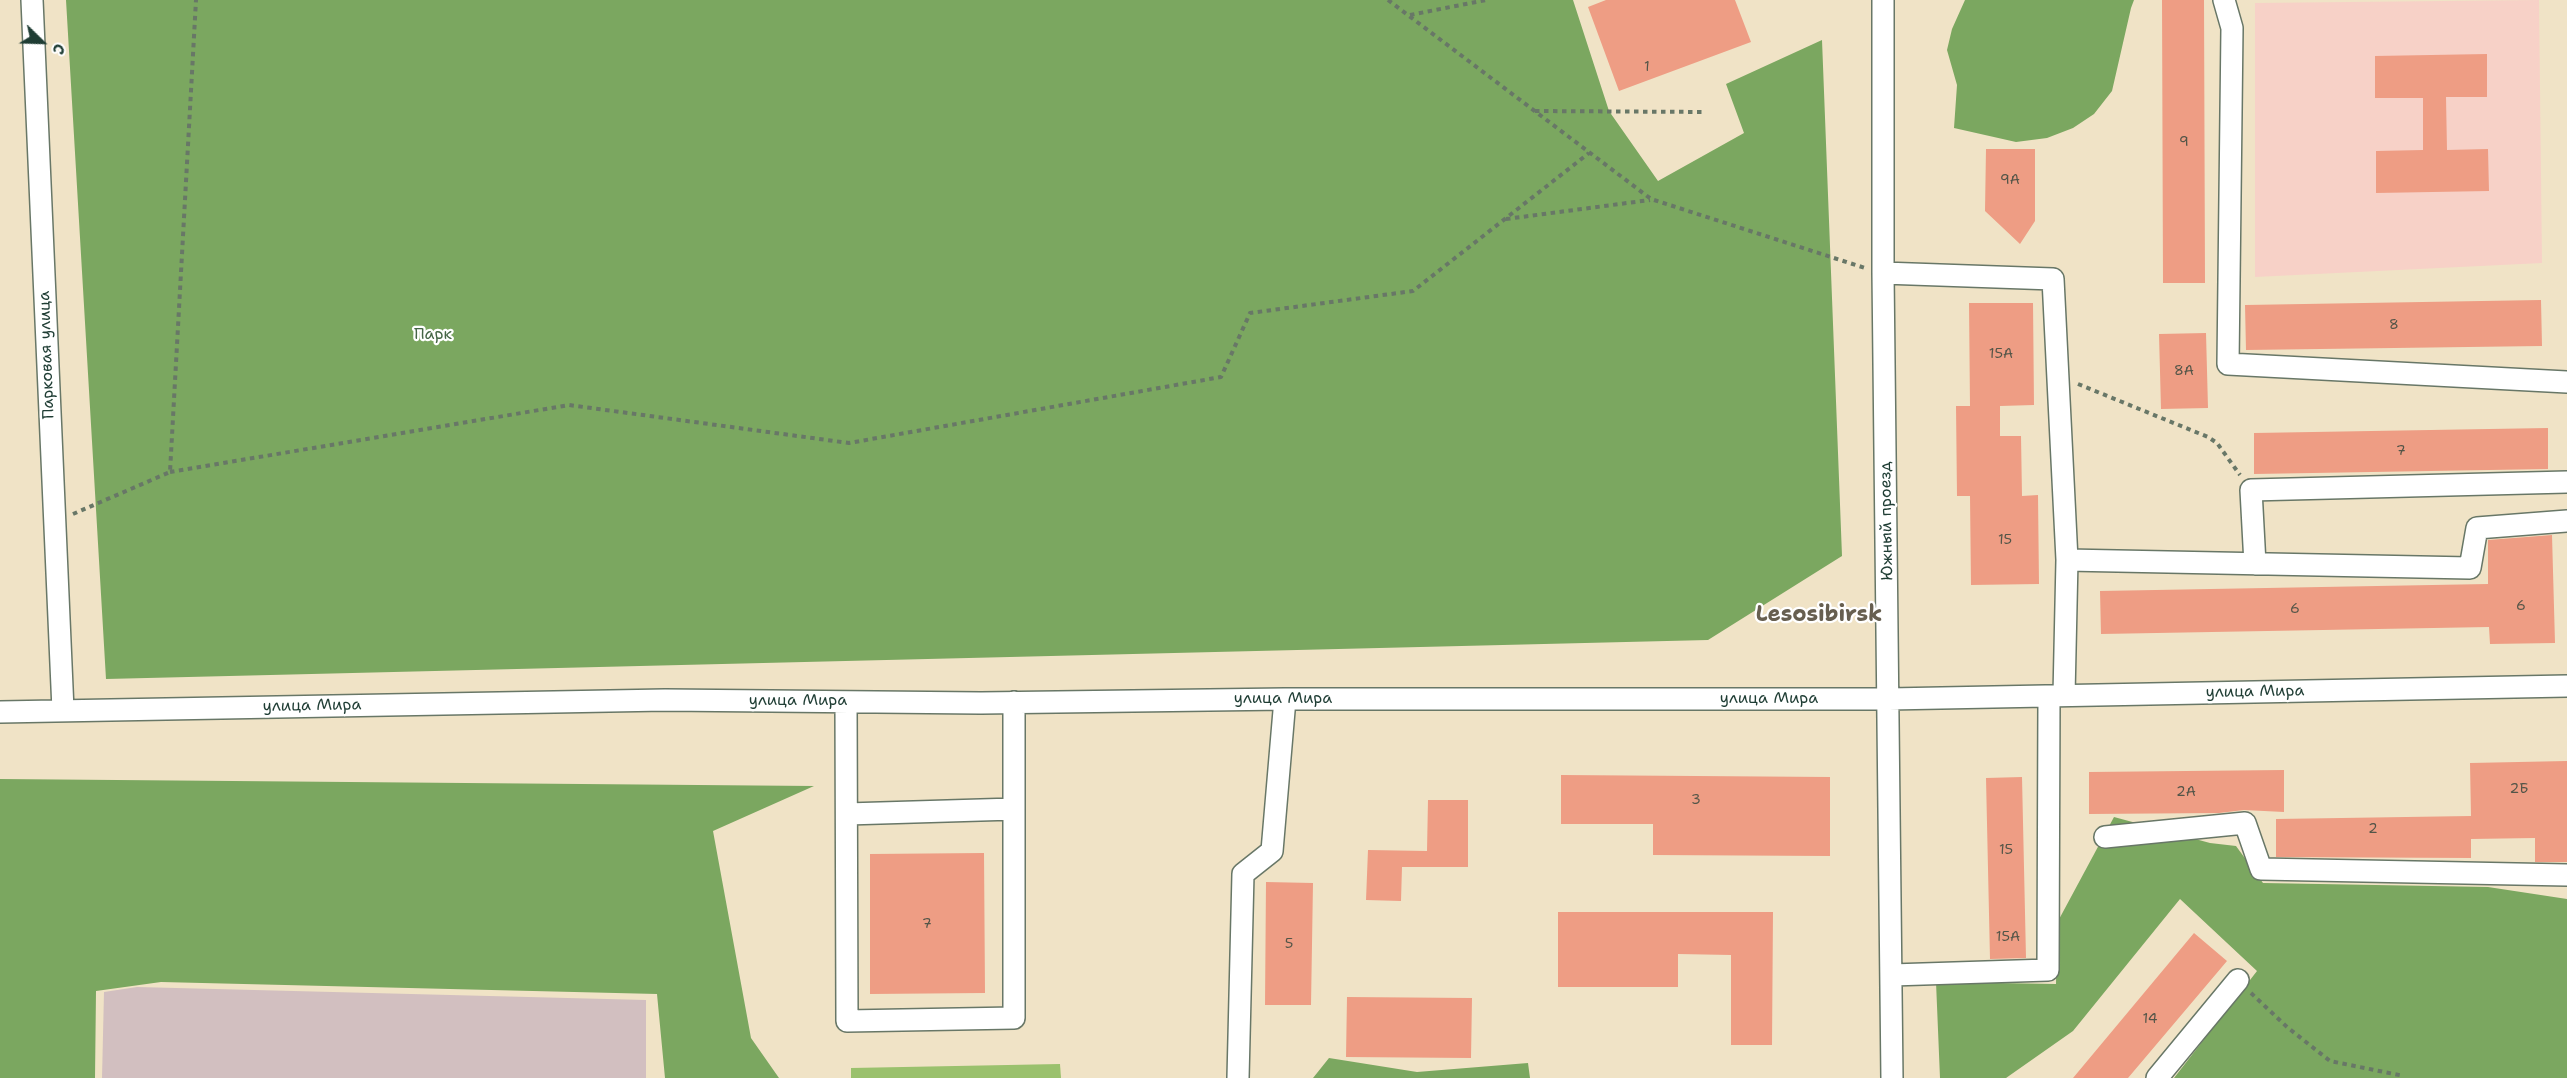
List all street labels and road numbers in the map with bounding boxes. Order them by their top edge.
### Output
street label: Парковая улица [35,291,59,419]
street label: Южный проезд [1876,461,1898,581]
street label: улица Мира [2206,682,2304,702]
street label: улица Мира [1234,689,1332,709]
street label: улица Мира [1720,689,1818,709]
street label: улица Мира [749,691,847,711]
street label: улица Мира [263,696,361,716]

